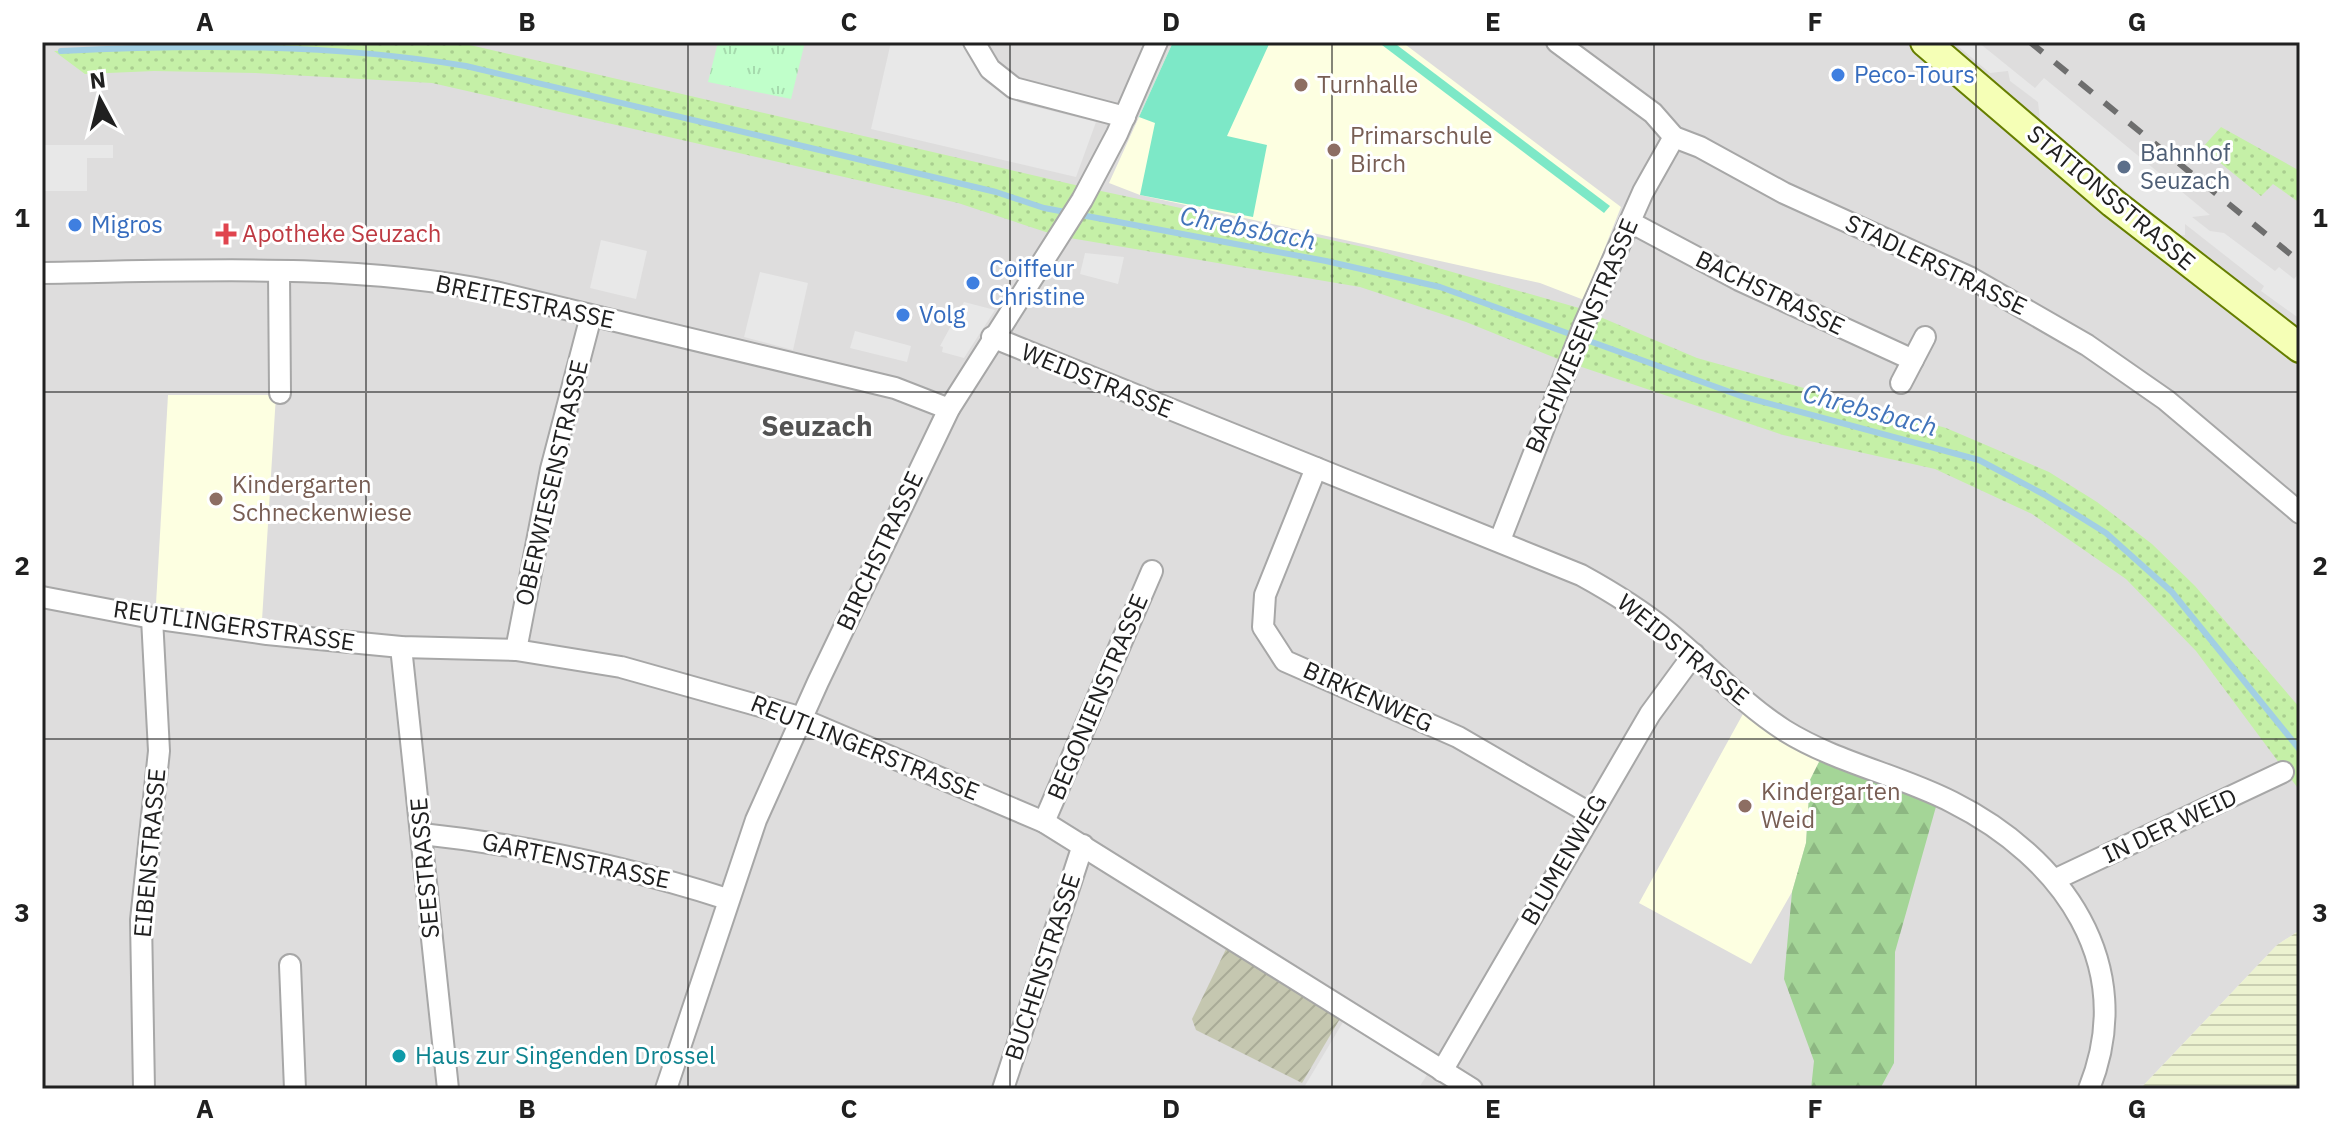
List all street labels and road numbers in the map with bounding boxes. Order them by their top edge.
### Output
street label: STATIONSSTRASSE [2021,117,2202,277]
street label: STADLERSTRASSE [1840,206,2033,322]
street label: BACHWIESENSTRASSE [1517,213,1645,458]
street label: BACHSTRASSE [1691,242,1850,342]
street label: BREITESTRASSE [433,266,618,336]
street label: WEIDSTRASSE [1017,335,1178,425]
street label: OBERWIESENSTRASSE [507,357,595,609]
street label: BIRCHSTRASSE [828,466,930,635]
street label: WEIDSTRASSE [1611,586,1756,712]
street label: BEGONIENSTRASSE [1039,589,1155,804]
street label: REUTLINGERSTRASSE [111,592,357,658]
street label: BIRKENWEG [1298,653,1438,739]
street label: REUTLINGERSTRASSE [746,687,984,808]
street label: EIBENSTRASSE [126,767,172,939]
street label: IN DER WEID [2097,780,2242,870]
street label: BLUMENWEG [1513,788,1613,931]
street label: SEESTRASSE [402,796,446,940]
street label: GARTENSTRASSE [479,824,673,896]
street label: BUCHENSTRASSE [997,869,1087,1064]

